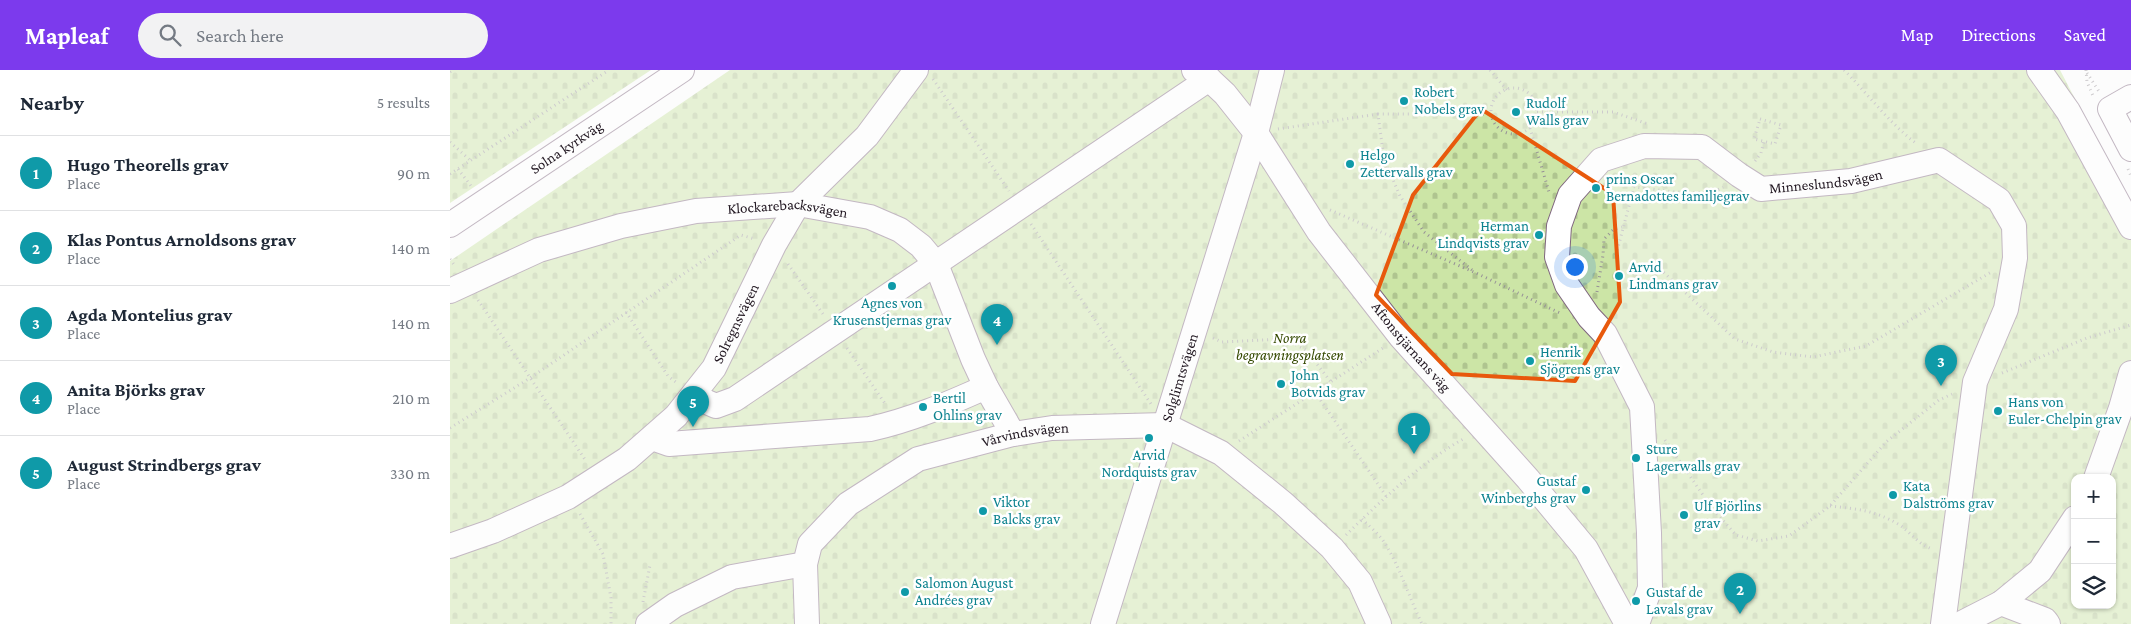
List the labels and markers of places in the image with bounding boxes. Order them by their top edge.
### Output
place label: Robert Nobels grav [1414,84,1484,118]
marker: Robert Nobels grav [1398,95,1410,107]
place label: Rudolf Walls grav [1526,95,1589,129]
marker: Rudolf Walls grav [1510,106,1522,118]
place label: Helgo Zettervalls grav [1360,147,1453,181]
marker: Helgo Zettervalls grav [1344,158,1356,170]
place label: prins Oscar Bernadottes familjegrav [1606,171,1749,205]
marker: prins Oscar Bernadottes familjegrav [1590,182,1602,194]
place label: Herman Lindqvists grav [1438,218,1529,252]
marker: Herman Lindqvists grav [1533,229,1545,241]
place label: Arvid Lindmans grav [1629,259,1718,293]
marker: Arvid Lindmans grav [1613,270,1625,282]
marker: Agnes von Krusenstjernas grav [886,280,898,292]
place label: Agnes von Krusenstjernas grav [833,295,951,329]
pin: 4 [981,304,1013,345]
place label: Henrik Sjögrens grav [1540,344,1620,378]
pin: 3 [1925,345,1957,386]
marker: Henrik Sjögrens grav [1524,355,1536,367]
place label: John Botvids grav [1289,367,1365,401]
marker: John Botvids grav [1275,378,1287,390]
pin: 5 [677,386,709,427]
place label: Bertil Ohlins grav [933,390,1002,424]
place label: Hans von Euler-Chelpin grav [2008,394,2122,428]
marker: Bertil Ohlins grav [917,401,929,413]
marker: Hans von Euler-Chelpin grav [1992,405,2004,417]
pin: 1 [1398,413,1430,454]
marker: Arvid Nordquists grav [1143,432,1155,444]
place label: Sture Lagerwalls grav [1646,441,1740,475]
place label: Arvid Nordquists grav [1101,447,1197,481]
marker: Sture Lagerwalls grav [1630,452,1642,464]
place label: Gustaf Winberghs grav [1481,473,1578,507]
place label: Kata Dalströms grav [1903,478,1994,512]
marker: Gustaf Winberghs grav [1580,484,1592,496]
marker: Kata Dalströms grav [1887,489,1899,501]
place label: Viktor Balcks grav [993,494,1060,528]
place label: Ulf Björlins grav [1694,498,1761,532]
marker: Viktor Balcks grav [977,505,989,517]
marker: Ulf Björlins grav [1678,509,1690,521]
pin: 2 [1724,573,1756,614]
place label: Salomon August Andrées grav [915,575,1014,609]
place label: Gustaf de Lavals grav [1646,584,1713,618]
marker: Salomon August Andrées grav [899,586,911,598]
marker: Gustaf de Lavals grav [1630,595,1642,607]

